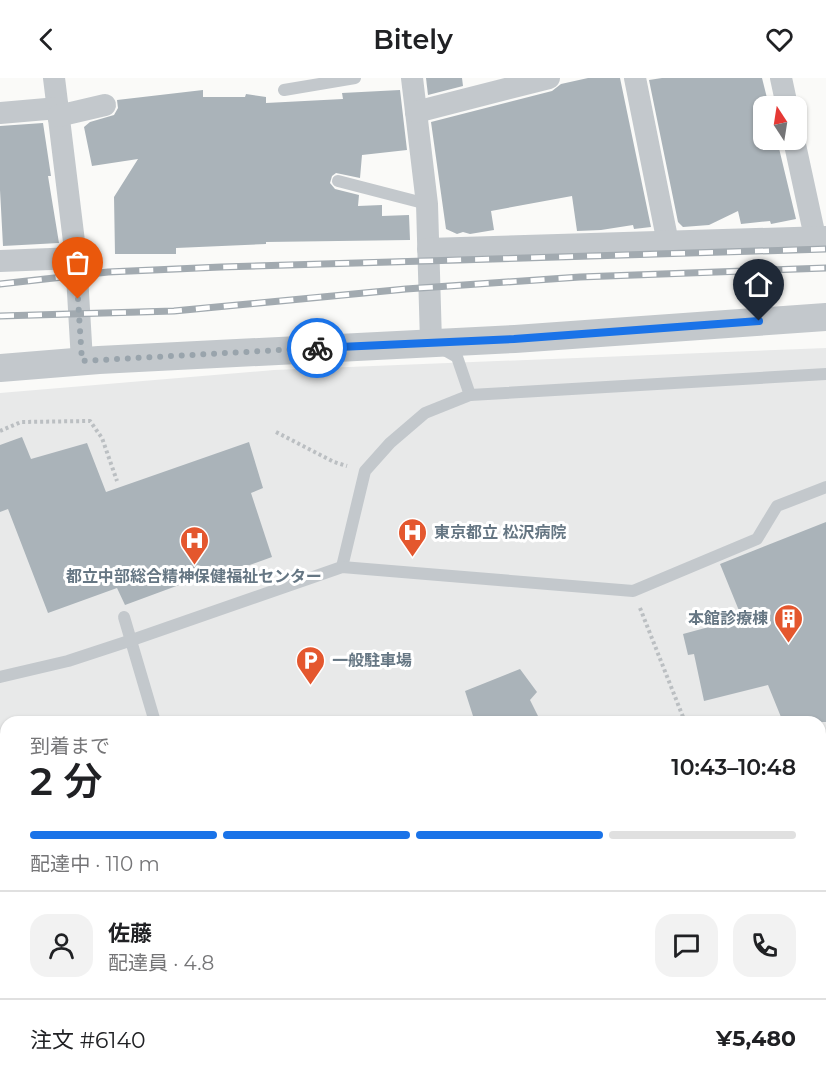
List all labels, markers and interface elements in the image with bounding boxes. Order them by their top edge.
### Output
icon: back [30,23,63,56]
text: Bitely [373,23,453,56]
icon: heart [763,23,796,56]
north arrow [753,96,807,150]
map controls [753,96,807,150]
pin [52,237,103,299]
icon: bag [61,246,94,279]
pin [733,259,784,321]
icon: home [742,268,775,301]
courier [287,318,347,378]
icon: bike [301,332,334,365]
hospital icon: 東京都立 松沢病院 [397,516,429,558]
place label: 東京都立 松沢病院 [434,523,567,542]
hospital icon: 都立中部総合精神保健福祉センター [178,524,210,566]
place label: 都立中部総合精神保健福祉センター [66,567,322,586]
building icon: 本館診療棟 [773,602,805,644]
place label: 本館診療棟 [688,609,768,628]
parking icon: 一般駐車場 [295,644,327,686]
place label: 一般駐車場 [332,651,412,670]
text: 到着まで [30,734,110,758]
text: 10:43–10:48 [671,754,796,781]
text: 2 分 [30,757,102,805]
text: 配達中 · 110 m [30,852,160,876]
button: person [30,914,93,977]
button: chat [655,914,718,977]
button: phone [733,914,796,977]
text: 佐藤 [108,920,152,947]
text: 配達員 · 4.8 [108,951,214,975]
text: ¥5,480 [716,1025,796,1052]
text: 注文 #6140 [30,1027,146,1054]

